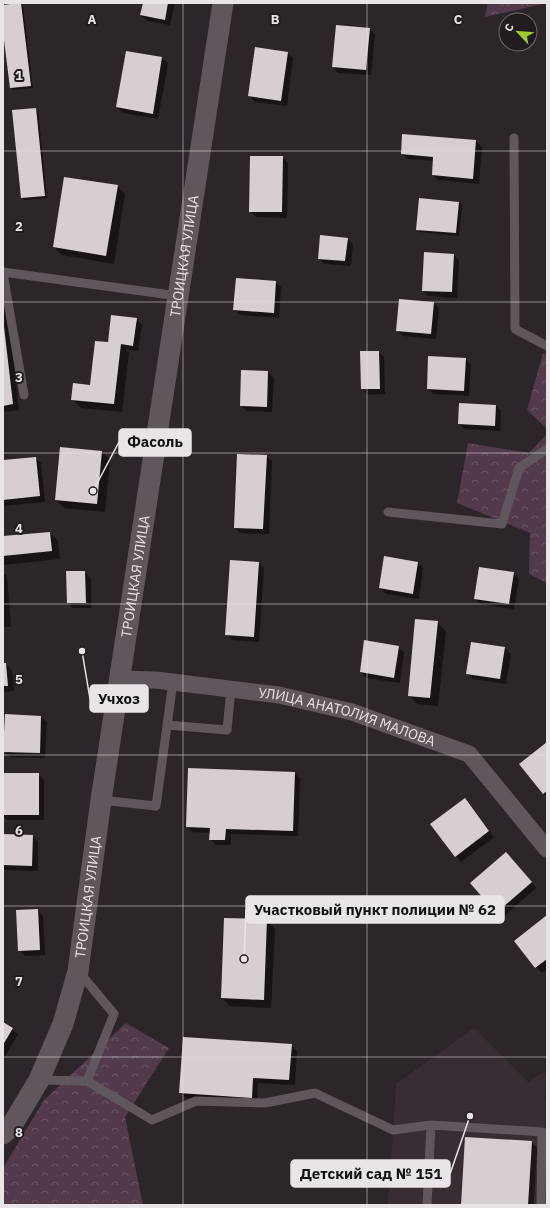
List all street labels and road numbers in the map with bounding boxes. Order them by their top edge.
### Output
street label: ТРОИЦКАЯ УЛИЦА [166,194,202,318]
street label: ТРОИЦКАЯ УЛИЦА [117,514,153,639]
street label: УЛИЦА АНАТОЛИЯ МАЛОВА [257,684,438,750]
street label: ТРОИЦКАЯ УЛИЦА [71,834,105,959]

